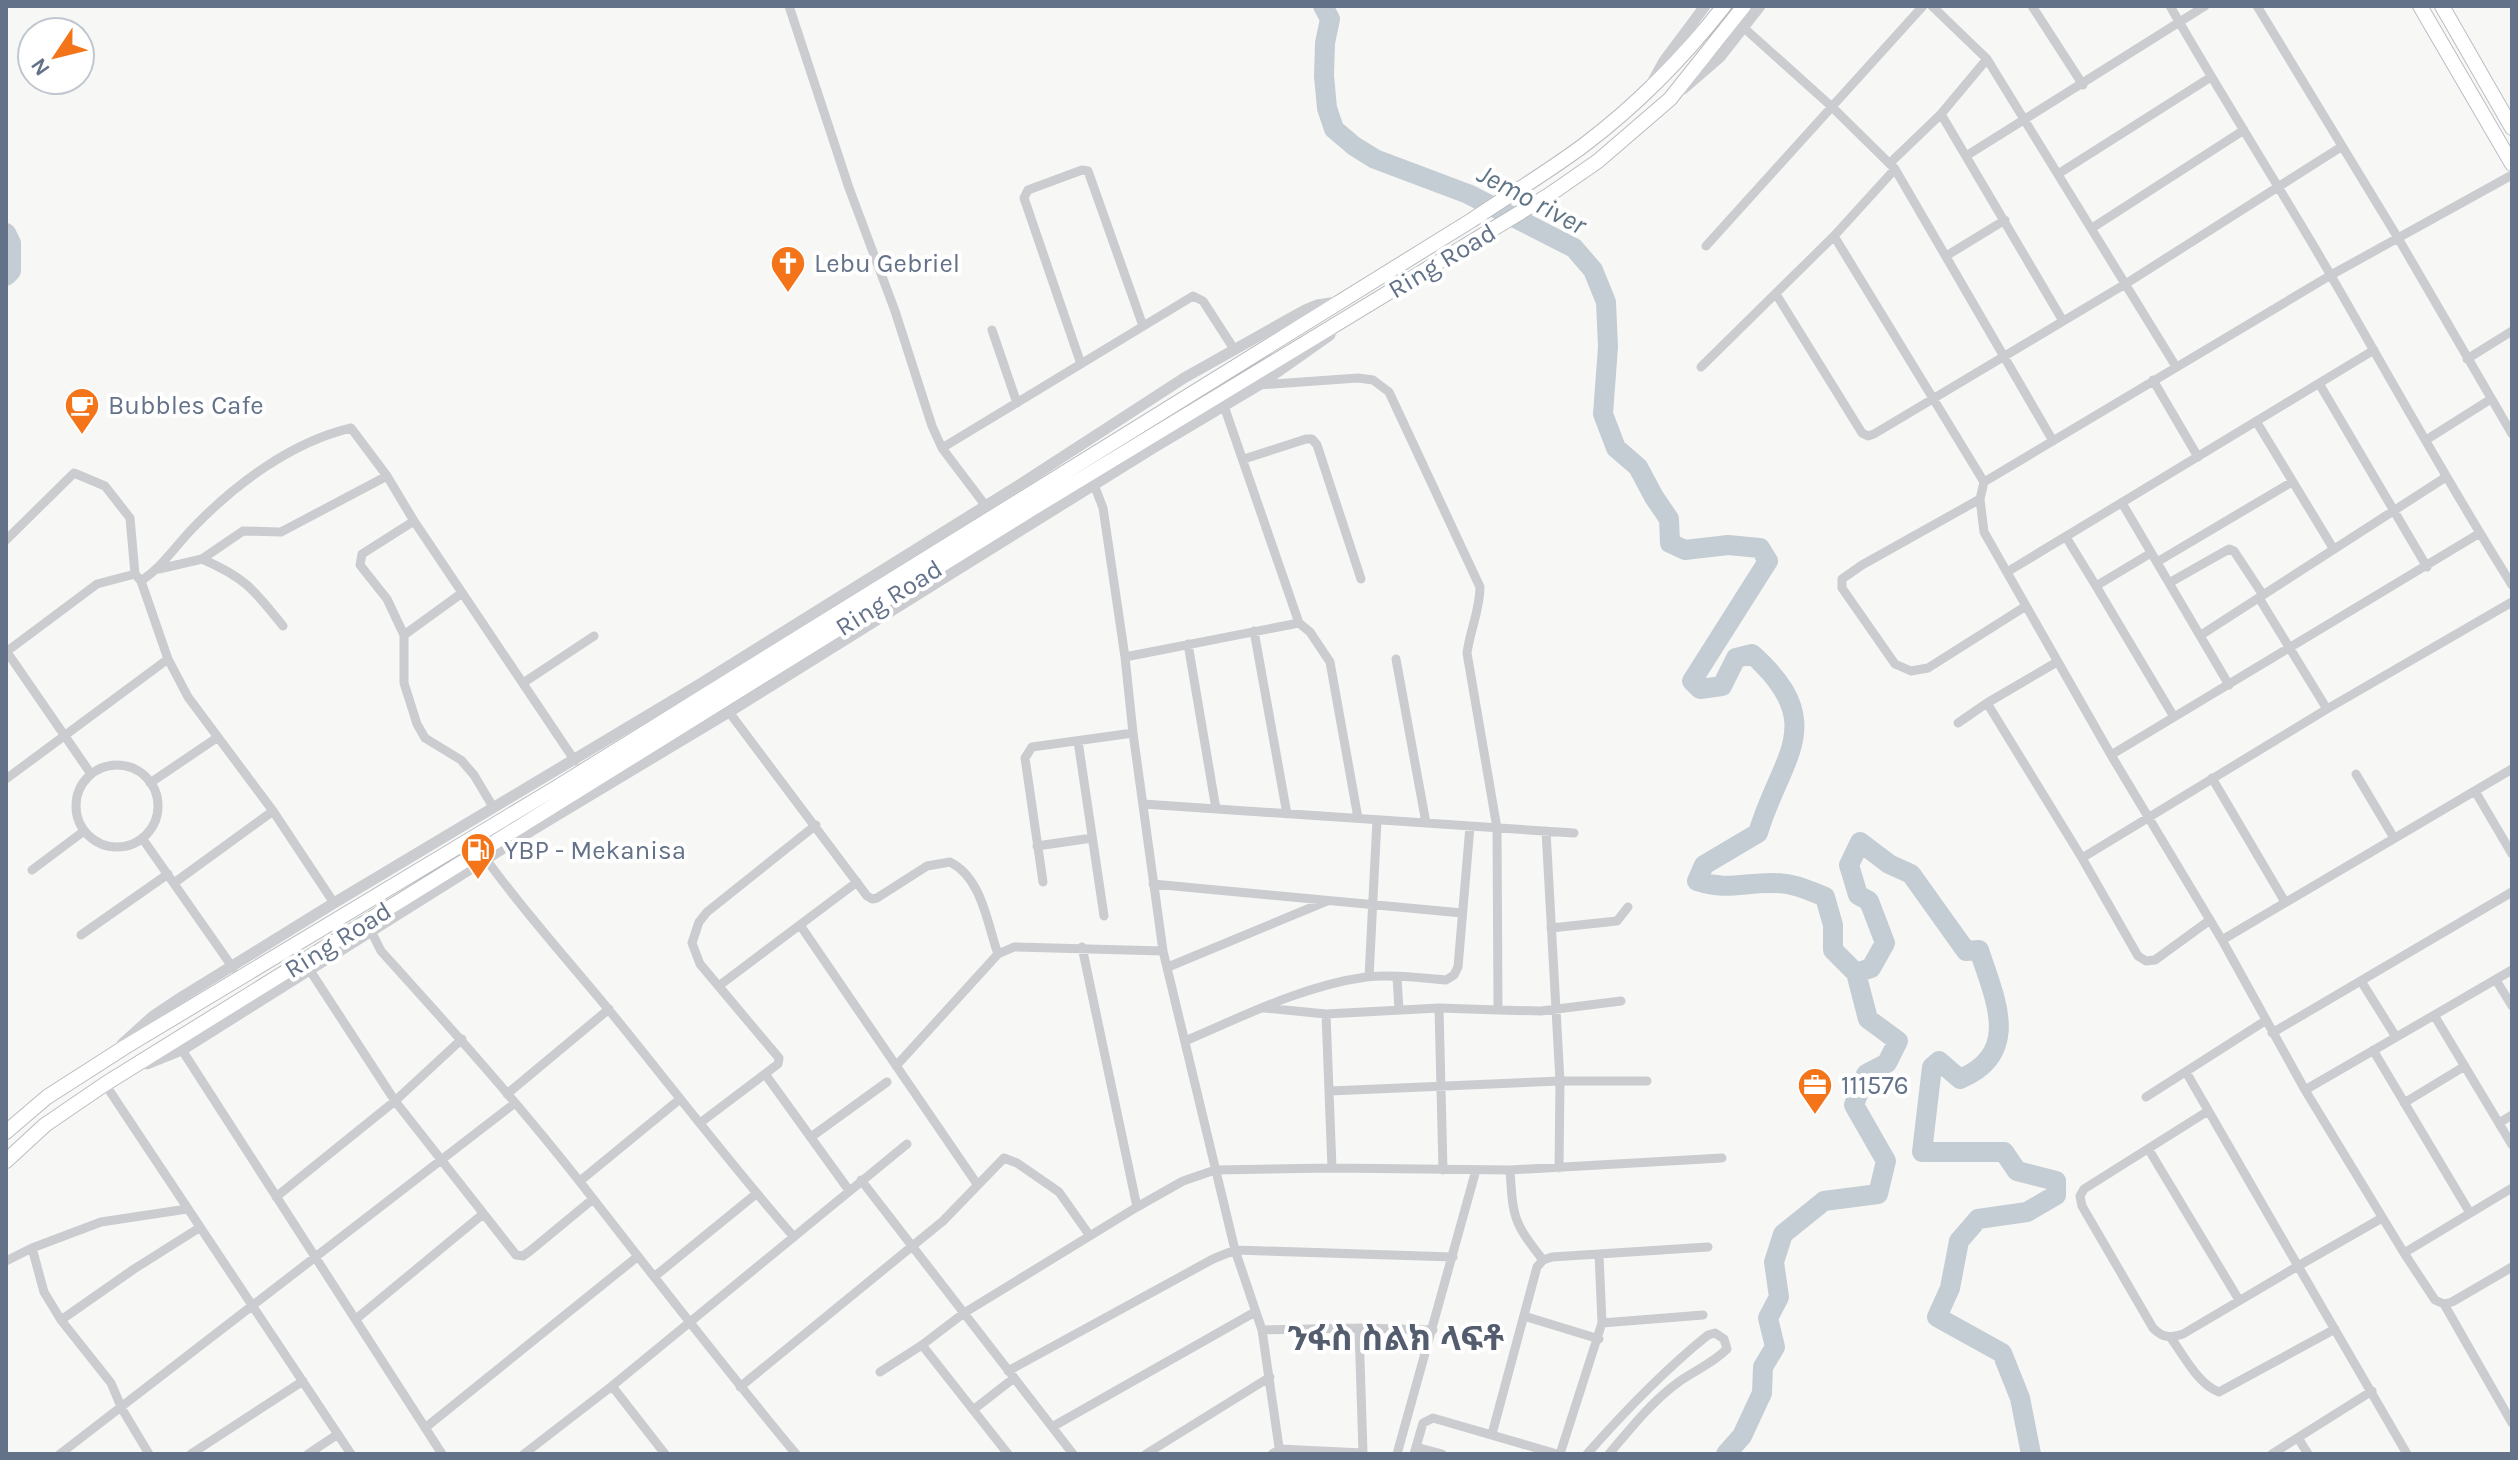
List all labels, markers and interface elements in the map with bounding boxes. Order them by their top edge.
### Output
north arrow [16,16,96,96]
text: N [25,53,56,81]
water label: Jemo river [1472,157,1593,242]
street label: Ring Road [1383,217,1501,305]
church icon: Lebu Gebriel [769,244,807,294]
place label: Lebu Gebriel [814,248,960,279]
cafe icon: Bubbles Cafe [63,386,101,436]
place label: Bubbles Cafe [108,390,264,421]
street label: Ring Road [830,553,948,643]
fuel station icon: YBP - Mekanisa [459,831,497,881]
place label: YBP - Mekanisa [504,835,686,866]
street label: Ring Road [279,895,397,985]
office icon: 111576 [1796,1066,1834,1116]
place label: 111576 [1841,1070,1909,1101]
district label: ንፋስ ስልክ ላፍቶ [1288,1319,1504,1359]

